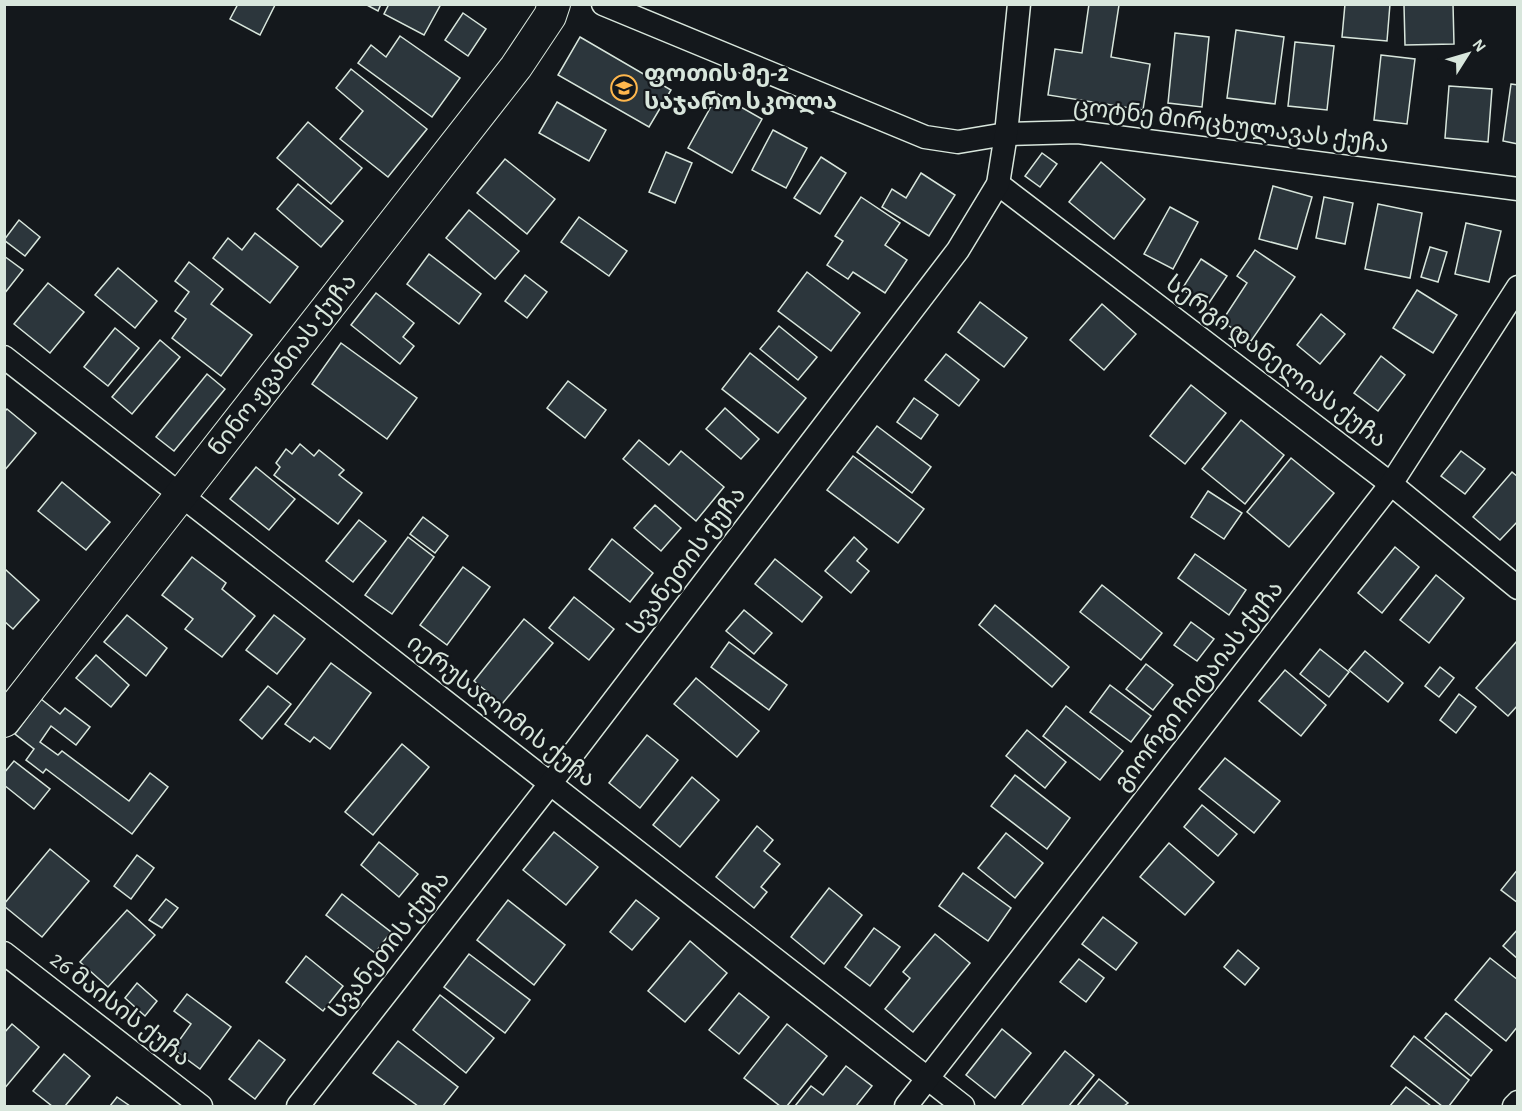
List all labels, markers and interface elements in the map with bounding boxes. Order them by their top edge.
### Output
north arrow [1438,24,1498,84]
text: N [1469,36,1489,55]
place label: ფოთის მე-2 საჯარო სკოლა [644,62,837,115]
school or university icon: ფოთის მე-2 საჯარო სკოლა [609,73,639,103]
street label: ცოტნე მირცხულავას ქუჩა [1072,95,1390,158]
street label: ნინო ჟვანიას ქუჩა [205,270,362,461]
street label: სერგი დანელიას ქუჩა [1161,271,1391,453]
street label: სვანეთის ქუჩა [624,482,751,640]
street label: გიორგი ჩიტაიას ქუჩა [1110,577,1289,796]
street label: იერუსალიმის ქუჩა [402,630,600,792]
street label: სვანეთის ქუჩა [326,867,455,1023]
street label: 26 მაისის ქუჩა [45,947,195,1072]

